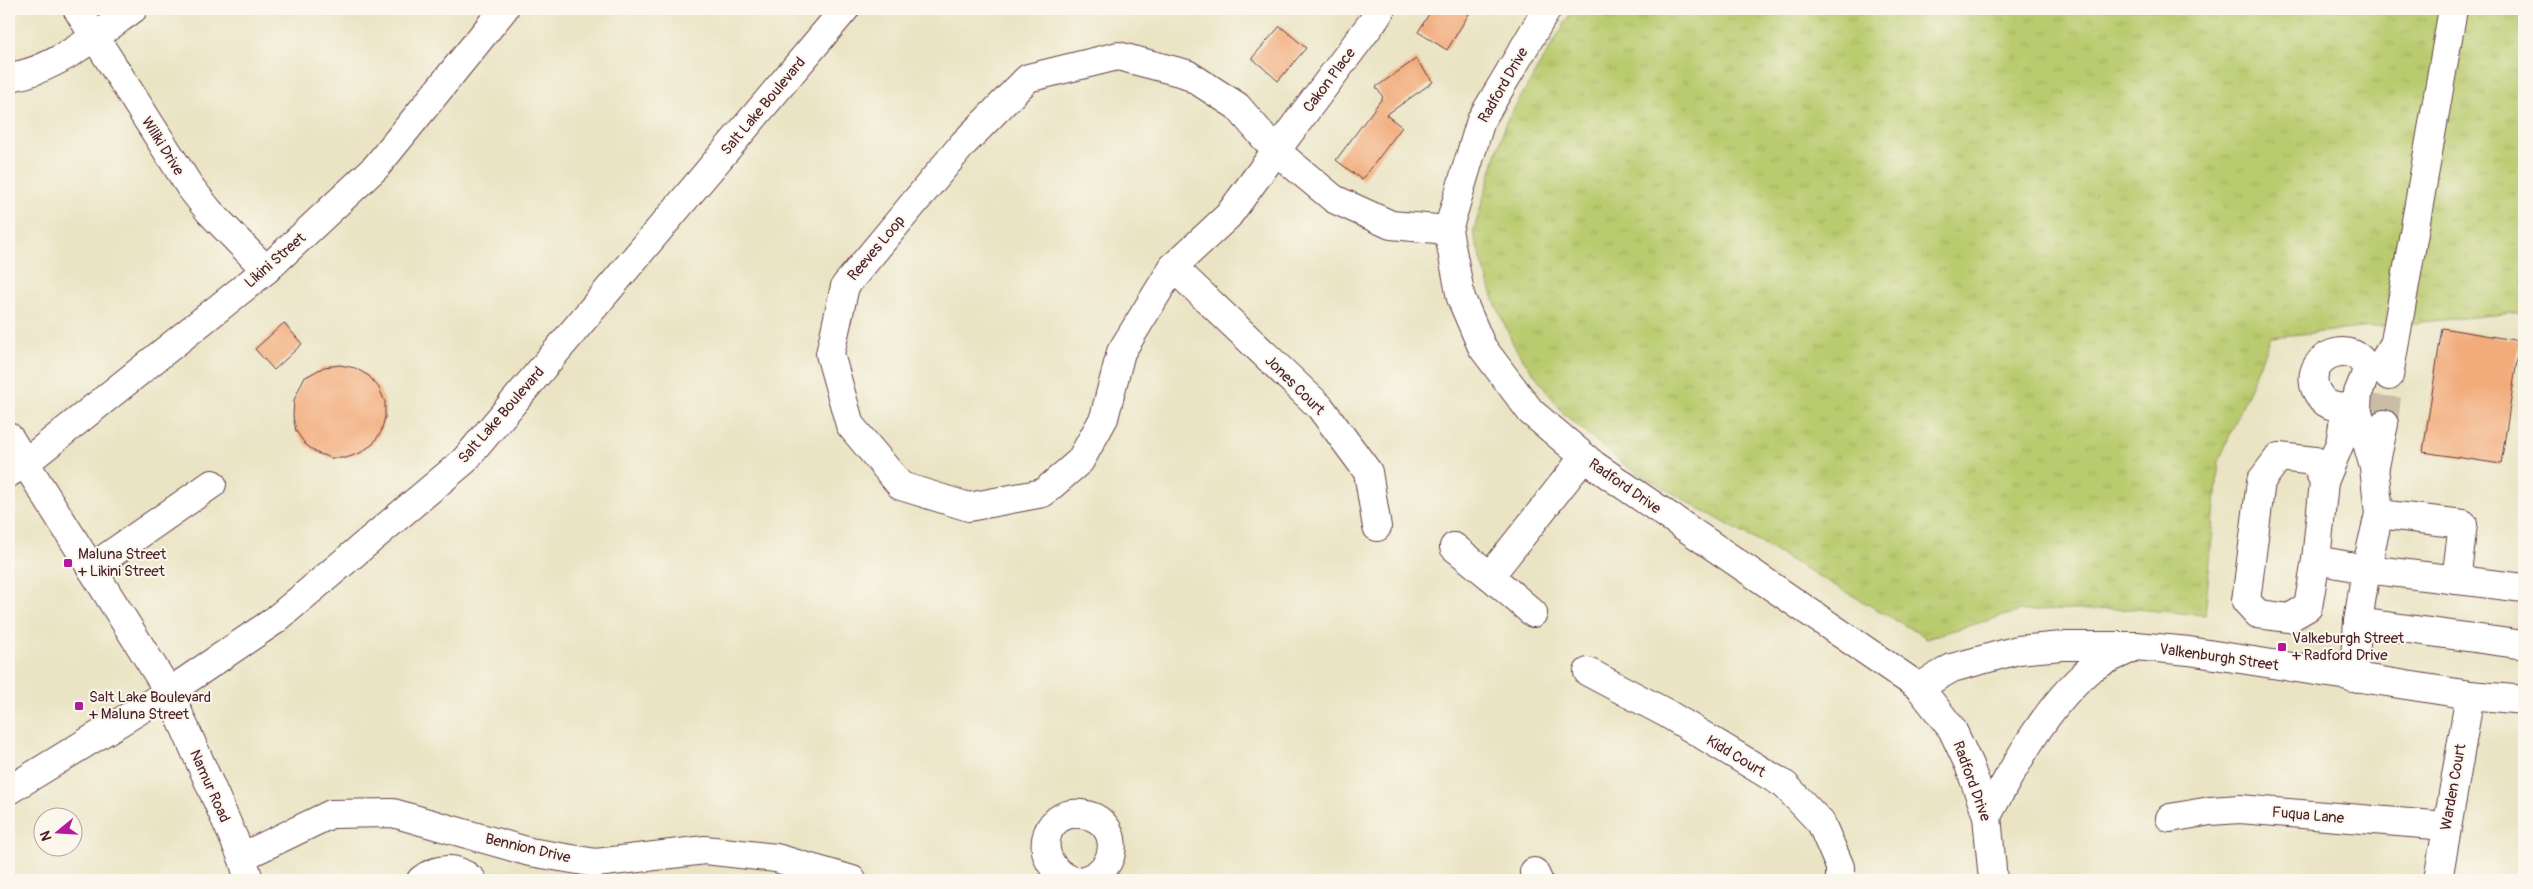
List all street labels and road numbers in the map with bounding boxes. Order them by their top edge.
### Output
street label: Cakon Place [1299,44,1360,116]
street label: Radford Drive [1474,44,1533,126]
street label: Salt Lake Boulevard [717,53,810,159]
street label: Wiliki Drive [137,113,188,180]
street label: Reeves Loop [844,212,909,285]
street label: Likini Street [241,228,311,292]
street label: Jones Court [1261,351,1329,420]
street label: Salt Lake Boulevard [454,363,549,468]
street label: Radford Drive [1585,455,1665,519]
street label: Valkenburgh Street [2158,640,2281,675]
street label: Kidd Court [1703,731,1770,782]
street label: Radford Drive [1948,738,1995,824]
street label: Warden Court [2437,741,2471,832]
street label: Namur Road [185,747,234,826]
street label: Fuqua Lane [2271,803,2345,828]
street label: Bennion Drive [483,829,573,868]

